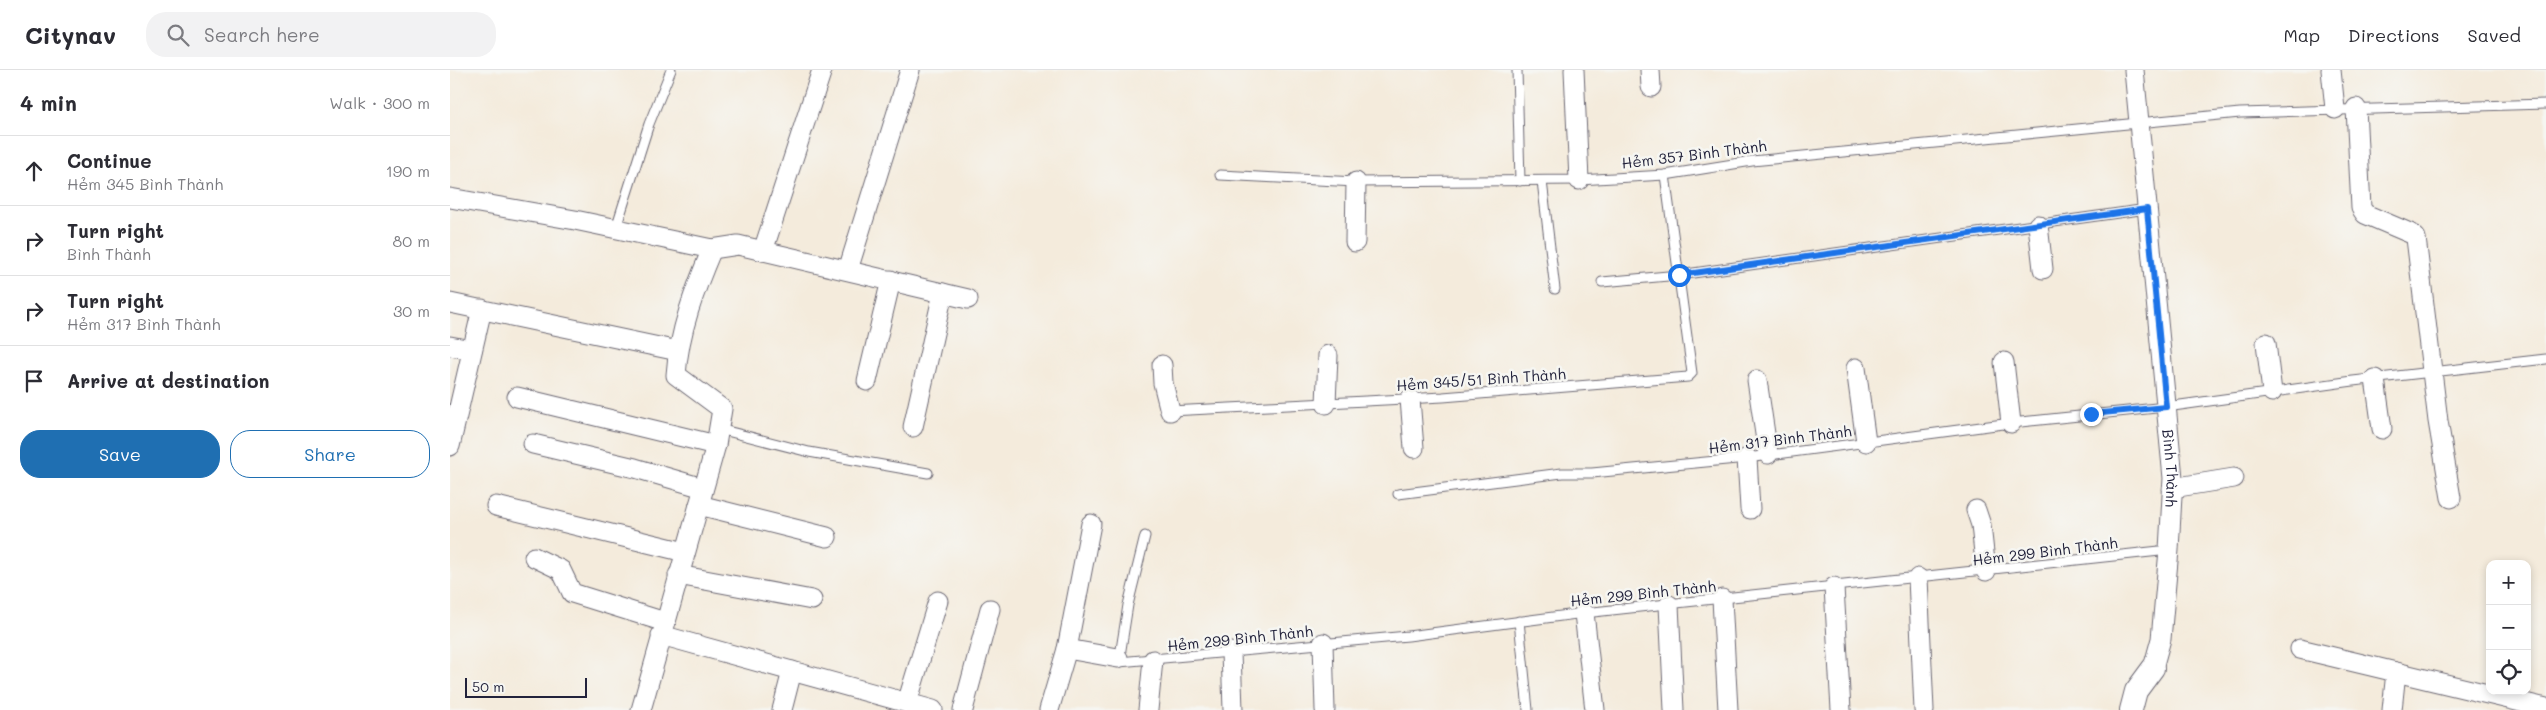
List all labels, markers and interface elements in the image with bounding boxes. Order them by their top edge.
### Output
search box [146,12,496,57]
text: Citynav [25,19,116,50]
icon: search [164,21,192,49]
text: Search here [204,22,320,47]
text: Map [2283,23,2320,47]
text: Directions [2348,23,2440,47]
text: Saved [2468,23,2521,47]
text: 4 min [20,89,77,116]
text: Walk · 300 m [329,92,430,113]
street label: Hẻm 357 Bình Thành [1620,135,1768,173]
text: Continue [67,148,152,173]
icon: ahead [20,157,48,185]
text: 190 m [386,160,430,181]
text: Hẻm 345 Bình Thành [67,173,223,194]
text: Turn right [67,218,164,243]
icon: right [20,227,48,255]
text: 80 m [393,230,430,251]
text: Bình Thành [67,243,151,264]
route start [1668,264,1691,287]
text: Turn right [67,288,164,313]
icon: right [20,297,48,325]
text: 30 m [393,300,430,321]
text: Hẻm 317 Bình Thành [67,313,221,334]
street label: Hẻm 345/51 Bình Thành [1396,363,1566,395]
icon: arrive [20,367,48,395]
text: Arrive at destination [67,368,270,393]
route end [2080,403,2103,426]
street label: Hẻm 317 Bình Thành [1707,420,1853,458]
street label: Bình Thành [2158,428,2183,508]
button: Save [20,430,220,478]
button: Share [230,430,430,478]
street label: Hẻm 299 Bình Thành [1971,532,2119,570]
map controls [2486,560,2531,695]
button: + [2486,560,2531,605]
street label: Hẻm 299 Bình Thành [1569,575,1717,611]
button: − [2486,605,2531,650]
street label: Hẻm 299 Bình Thành [1166,620,1314,656]
button: locate [2486,650,2531,695]
scale bar [465,675,588,698]
text: 50 m [472,677,504,696]

